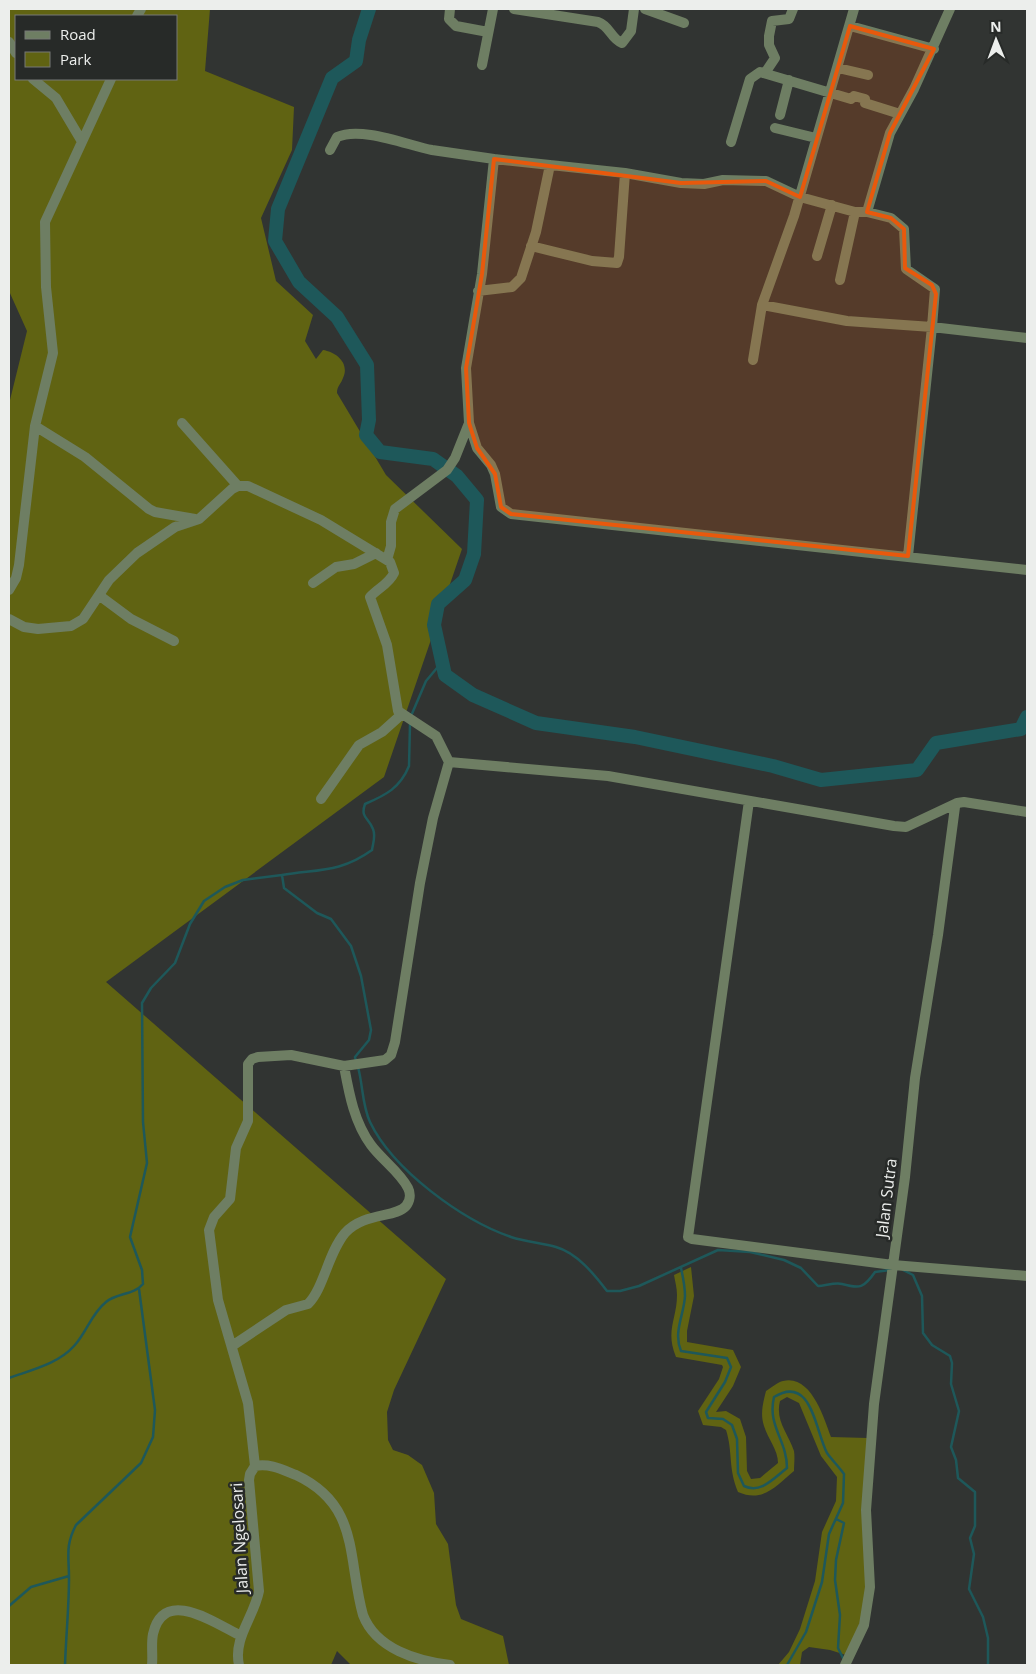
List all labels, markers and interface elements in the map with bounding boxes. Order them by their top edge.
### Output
legend [15,15,178,80]
north arrow [971,15,1021,65]
text: N [990,17,1002,36]
text: Road [60,24,96,44]
text: Park [60,49,91,69]
street label: Jalan Sutra [870,1157,902,1241]
street label: Jalan Ngelosari [225,1482,253,1596]

